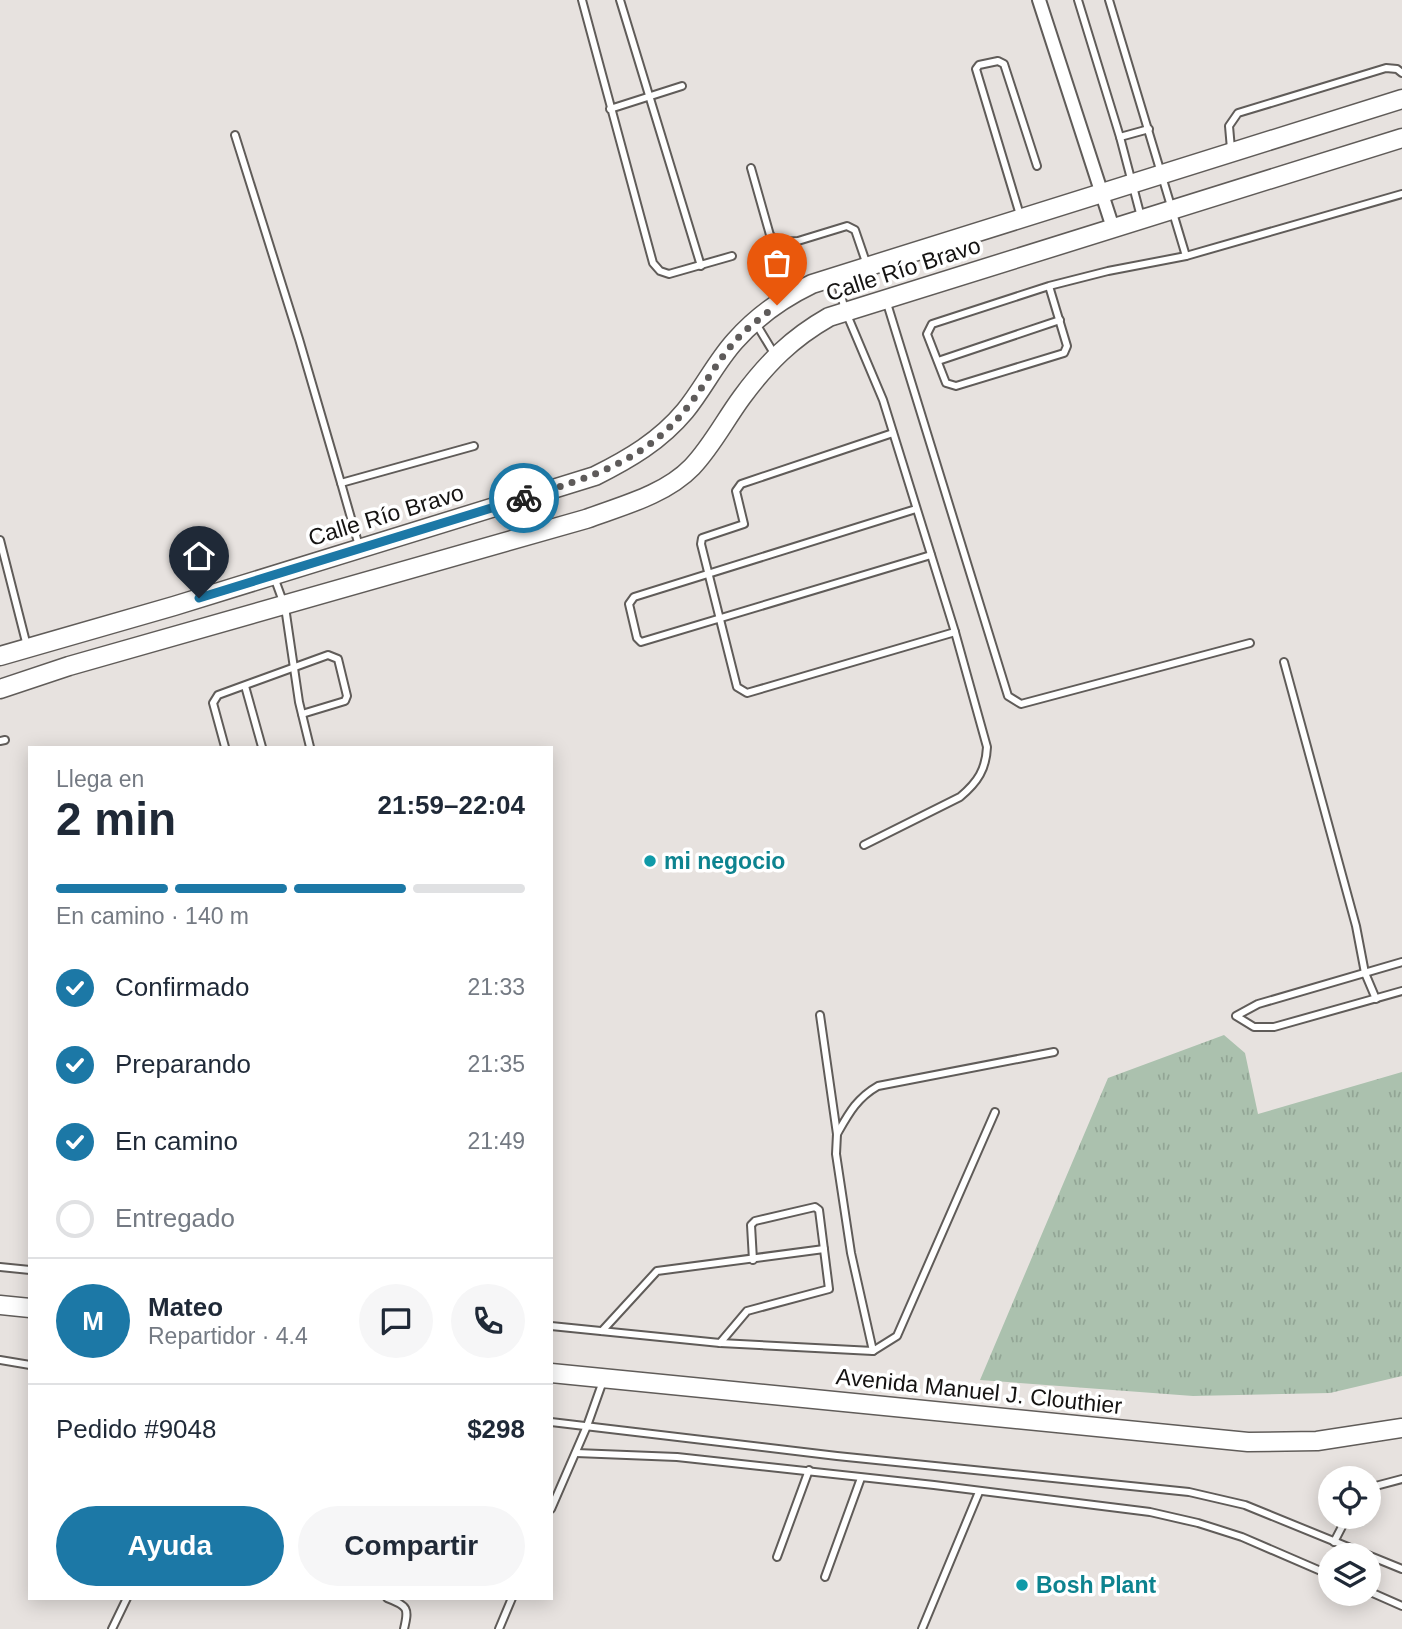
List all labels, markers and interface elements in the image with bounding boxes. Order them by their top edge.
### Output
street label: Calle Río Bravo [822,232,984,306]
pin [747,233,807,305]
icon: bag [758,244,796,282]
courier [489,463,559,533]
street label: Calle Río Bravo [305,479,467,551]
icon: bike [505,479,543,517]
pin [169,526,229,598]
icon: home [180,537,218,575]
text: Llega en [56,766,144,792]
text: 21:59–22:04 [378,790,525,820]
text: 2 min [56,793,176,845]
place label: mi negocio [664,848,785,874]
marker: mi negocio [642,853,658,869]
text: En camino · 140 m [56,903,249,929]
icon: check [56,969,94,1007]
text: Confirmado [115,972,249,1002]
text: 21:33 [467,974,525,1000]
icon: check [56,1046,94,1084]
text: Preparando [115,1049,251,1079]
text: 21:35 [467,1051,525,1077]
icon: check [56,1123,94,1161]
text: En camino [115,1126,238,1156]
text: 21:49 [467,1128,525,1154]
text: Entregado [115,1203,235,1233]
button: chat [359,1284,433,1358]
button: phone [451,1284,525,1358]
text: Mateo [148,1292,223,1322]
text: M [82,1306,104,1336]
text: Repartidor · 4.4 [148,1323,308,1349]
street label: Avenida Manuel J. Clouthier [835,1363,1124,1419]
text: Pedido #9048 [56,1414,216,1444]
text: $298 [467,1414,525,1444]
map controls [1318,1466,1381,1606]
button: locate [1318,1466,1381,1529]
button: Ayuda [56,1506,284,1586]
button: Compartir [298,1506,525,1586]
button: layers [1318,1543,1381,1606]
place label: Bosh Plant [1036,1572,1156,1598]
marker: Bosh Plant [1014,1577,1030,1593]

